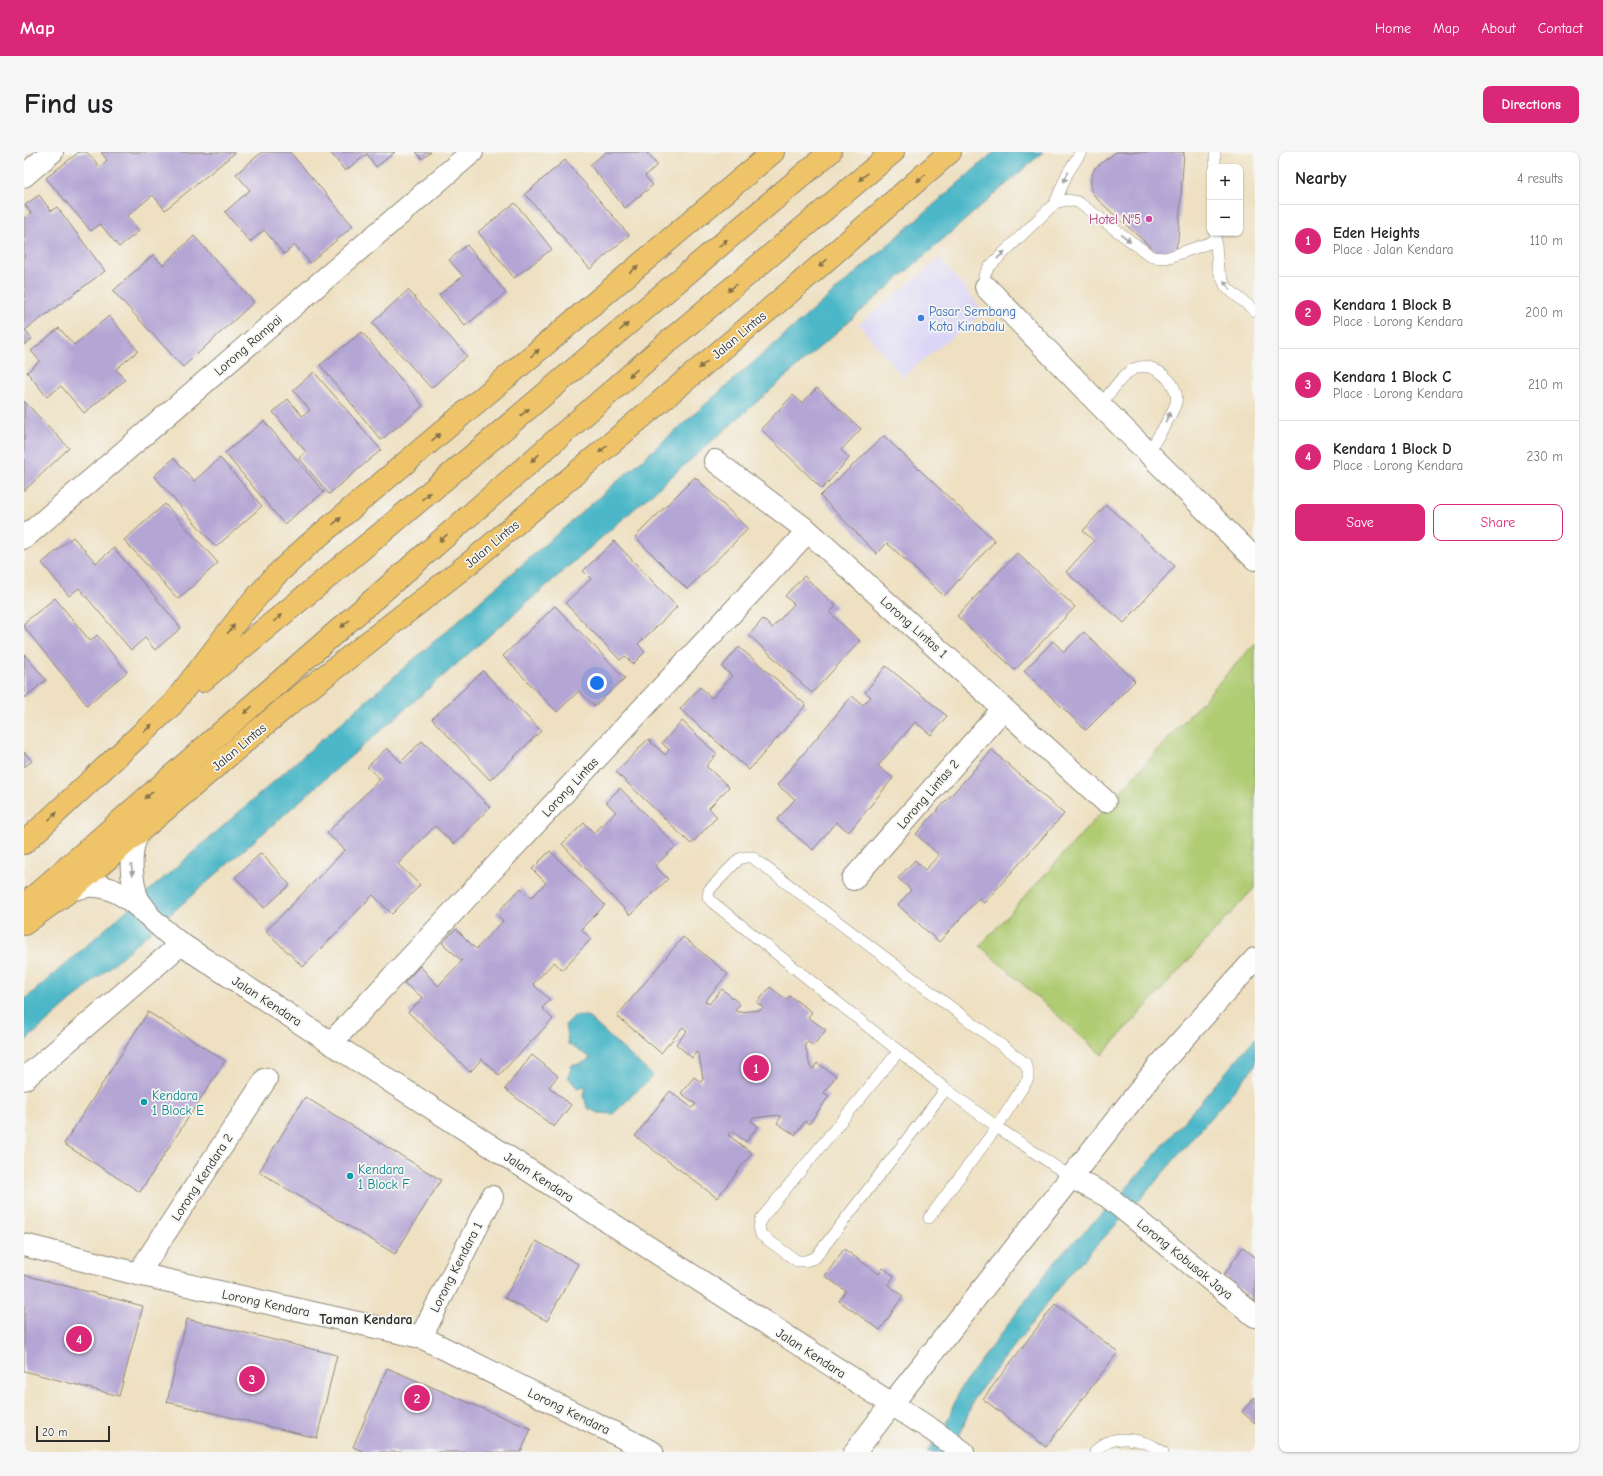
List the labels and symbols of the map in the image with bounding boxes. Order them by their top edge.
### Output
one-way arrow [1063,171,1069,182]
one-way arrow [858,173,869,182]
one-way arrow [916,173,926,182]
place label: Hotel N°5 [1089,212,1141,227]
marker: Hotel N°5 [1144,214,1154,224]
one-way arrow [1121,234,1131,242]
one-way arrow [718,239,728,248]
one-way arrow [996,250,1006,260]
one-way arrow [818,258,828,268]
one-way arrow [629,264,639,273]
one-way arrow [1223,280,1231,290]
one-way arrow [727,284,737,293]
place label: Pasar Sembang Kota Kinabalu [929,304,1016,334]
street label: Jalan Lintas [709,308,769,362]
street label: Lorong Rampai [211,311,285,379]
marker: Pasar Sembang Kota Kinabalu [916,313,926,323]
one-way arrow [619,323,629,332]
one-way arrow [530,348,540,358]
one-way arrow [697,361,708,370]
one-way arrow [628,368,638,377]
one-way arrow [520,407,530,416]
one-way arrow [1164,412,1171,423]
one-way arrow [431,433,441,442]
one-way arrow [598,445,609,454]
one-way arrow [530,454,540,463]
one-way arrow [420,491,431,500]
one-way arrow [331,517,342,526]
street label: Jalan Lintas [462,517,522,571]
one-way arrow [437,534,448,543]
street label: Lorong Lintas 1 [877,593,951,661]
one-way arrow [273,614,283,623]
one-way arrow [340,620,350,629]
one-way arrow [227,623,236,634]
your location [587,673,607,693]
one-way arrow [242,706,253,715]
street label: Jalan Lintas [209,720,269,774]
one-way arrow [143,723,153,733]
street label: Lorong Lintas [539,754,601,820]
street label: Lorong Lintas 2 [894,756,962,832]
one-way arrow [144,791,155,800]
one-way arrow [48,812,57,821]
one-way arrow [129,864,136,876]
street label: Jalan Kendara [229,973,305,1029]
pin: 1 [743,1053,769,1083]
place label: Kendara 1 Block E [152,1088,204,1118]
marker: Kendara 1 Block E [139,1097,149,1107]
street label: Lorong Kendara 2 [168,1131,236,1223]
street label: Jalan Kendara [501,1149,577,1205]
place label: Kendara 1 Block F [358,1162,410,1192]
marker: Kendara 1 Block F [345,1171,355,1181]
street label: Lorong Kobusak Jaya [1134,1216,1236,1302]
street label: Lorong Kendara 1 [427,1219,485,1315]
street label: Lorong Kendara [221,1286,311,1320]
district label: Taman Kendara [319,1311,413,1328]
pin: 4 [66,1324,92,1354]
street label: Jalan Kendara [773,1325,849,1381]
pin: 3 [239,1364,265,1394]
pin: 2 [404,1383,430,1413]
street label: Lorong Kendara [525,1385,613,1437]
scale bar [36,1424,110,1443]

